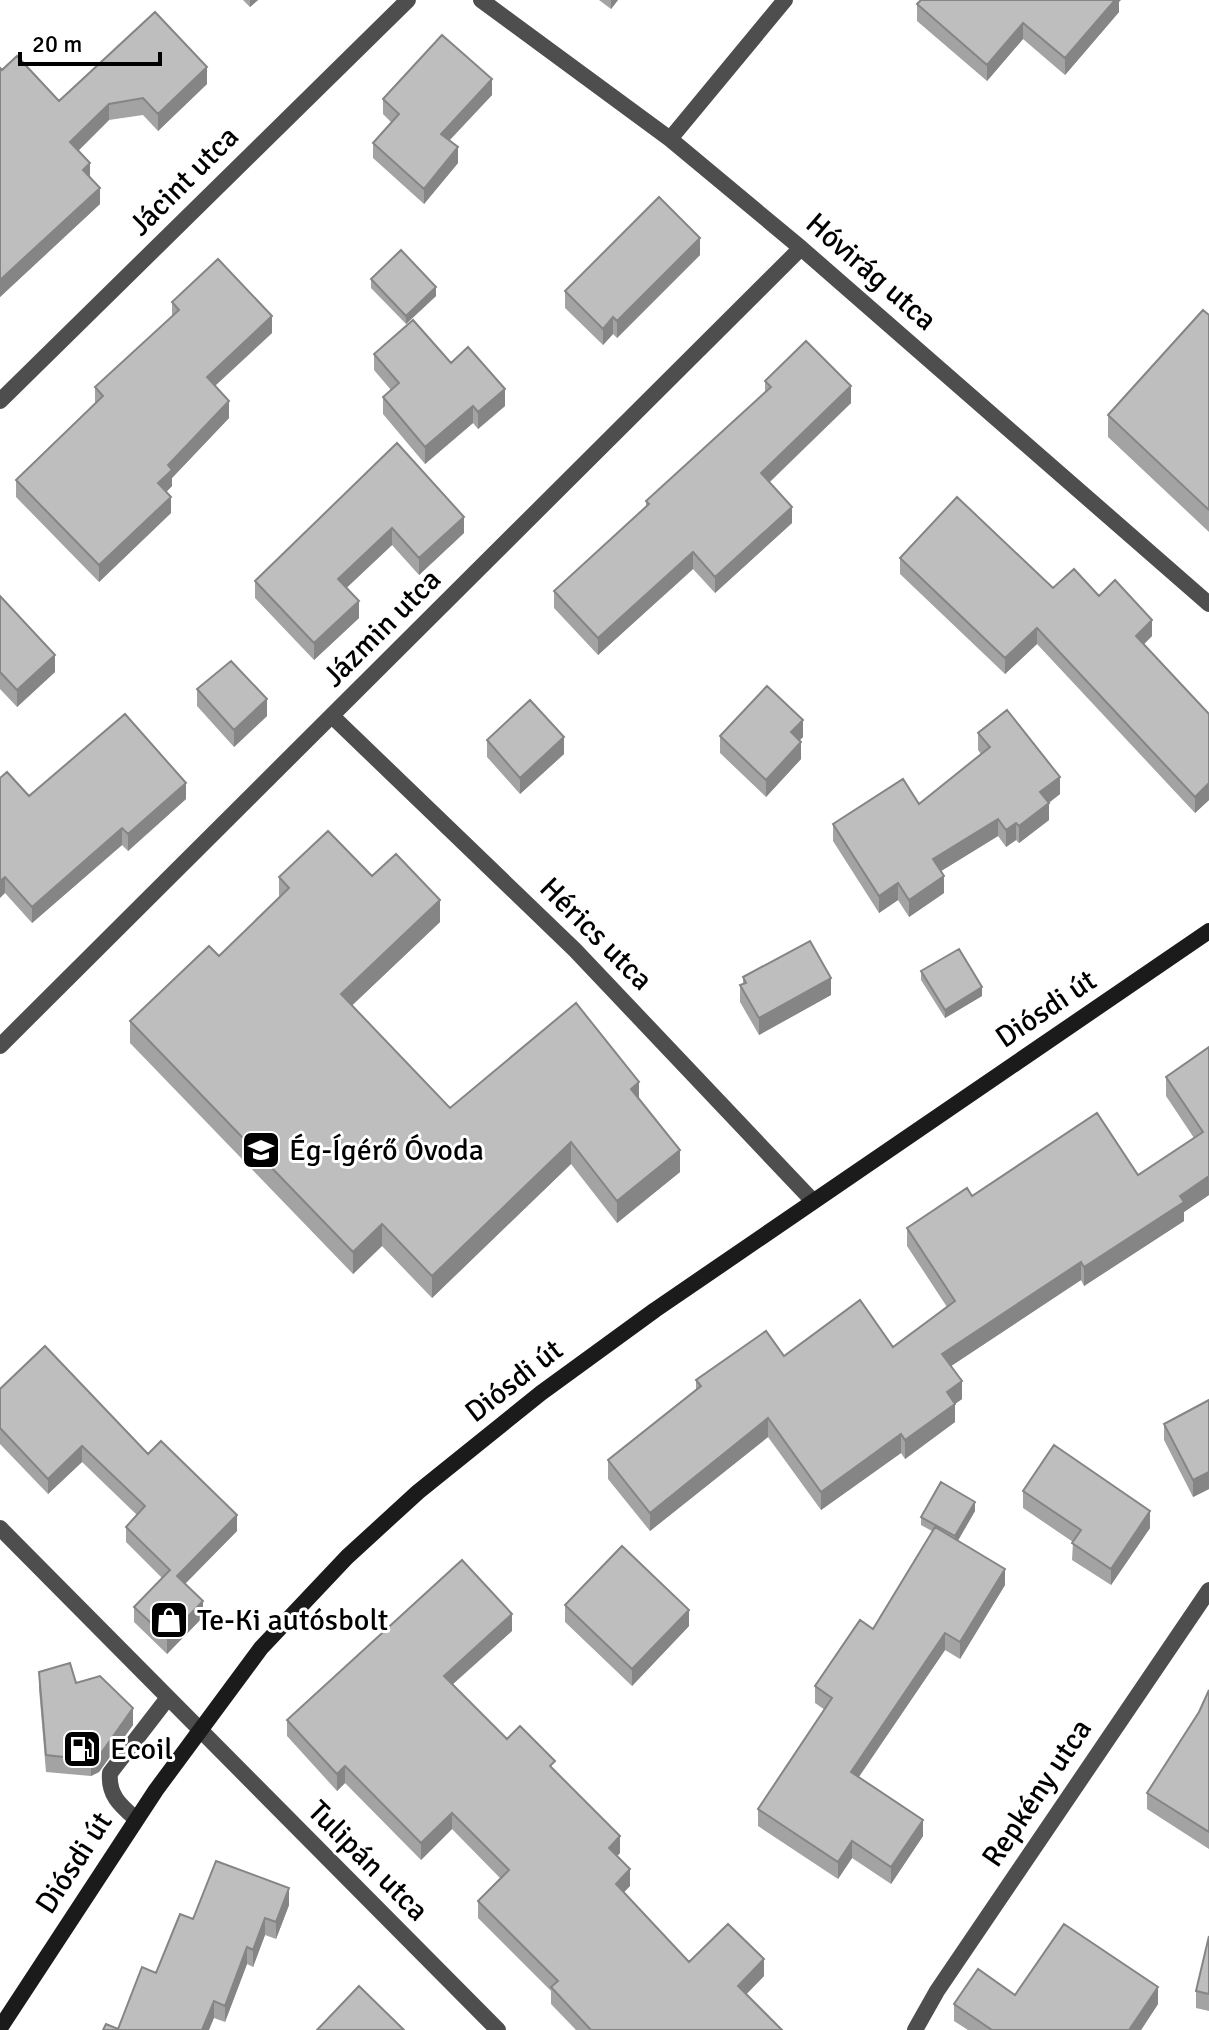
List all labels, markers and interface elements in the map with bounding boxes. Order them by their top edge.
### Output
scale bar [20,16,160,66]
text: 20 m [32,29,82,59]
street label: Jácint utca [121,118,247,244]
street label: Hóvirág utca [798,205,944,339]
street label: Jázmin utca [315,561,449,695]
street label: Hérics utca [532,870,660,998]
street label: Diósdi út [989,962,1103,1056]
school or university icon: Ég-Ígérő Óvoda [240,1129,282,1171]
place label: Ég-Ígérő Óvoda [289,1132,484,1169]
street label: Diósdi út [458,1331,570,1431]
shop icon: Te-Ki autósbolt [148,1599,190,1641]
place label: Te-Ki autósbolt [197,1602,388,1639]
street label: Repkény utca [974,1712,1100,1874]
fuel station icon: Ecoil [61,1728,103,1770]
place label: Ecoil [110,1731,173,1768]
street label: Tulipán utca [300,1793,436,1929]
street label: Diósdi út [28,1805,120,1921]

